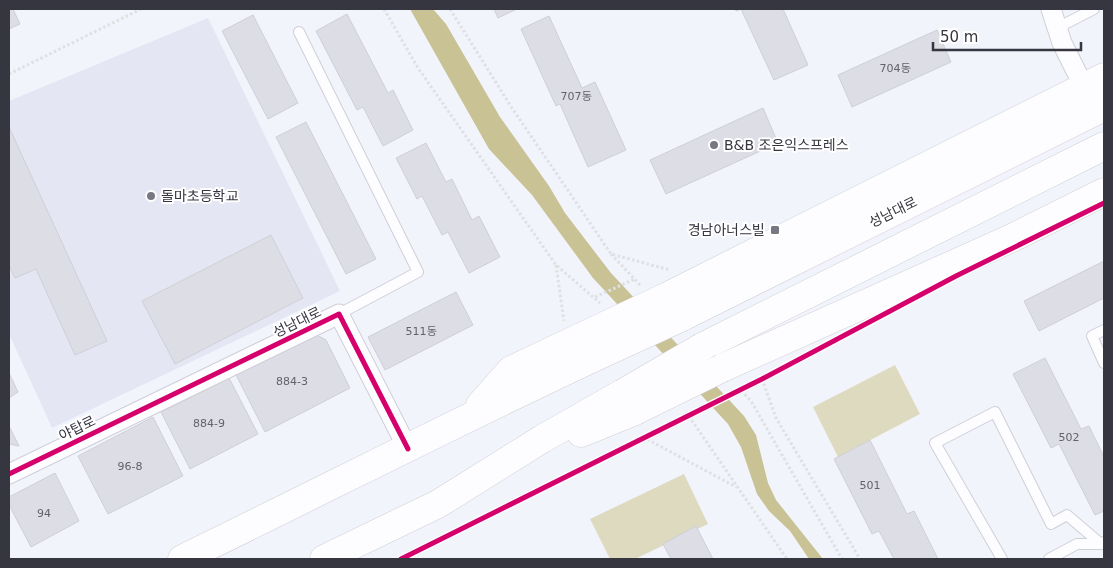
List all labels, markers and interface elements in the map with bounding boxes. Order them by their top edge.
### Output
scale bar [933,20,1080,52]
text: 50 m [940,28,978,46]
house number: 704동 [879,62,911,75]
house number: 707동 [560,90,592,103]
place label: B&B 조은익스프레스 [724,137,849,153]
marker: B&B 조은익스프레스 [708,139,720,151]
place label: 돌마초등학교 [161,188,238,204]
marker: 돌마초등학교 [145,190,157,202]
street label: 성남대로 [866,193,920,230]
place label: 경남아너스빌 [688,222,765,238]
marker: 경남아너스빌 [769,224,781,236]
street label: 성남대로 [270,303,324,340]
house number: 511동 [405,325,437,338]
house number: 884-3 [276,375,308,388]
street label: 야탑로 [56,412,98,444]
house number: 884-9 [193,417,225,430]
house number: 502 [1059,431,1080,444]
house number: 96-8 [118,460,142,473]
house number: 501 [860,479,881,492]
house number: 94 [37,507,51,520]

